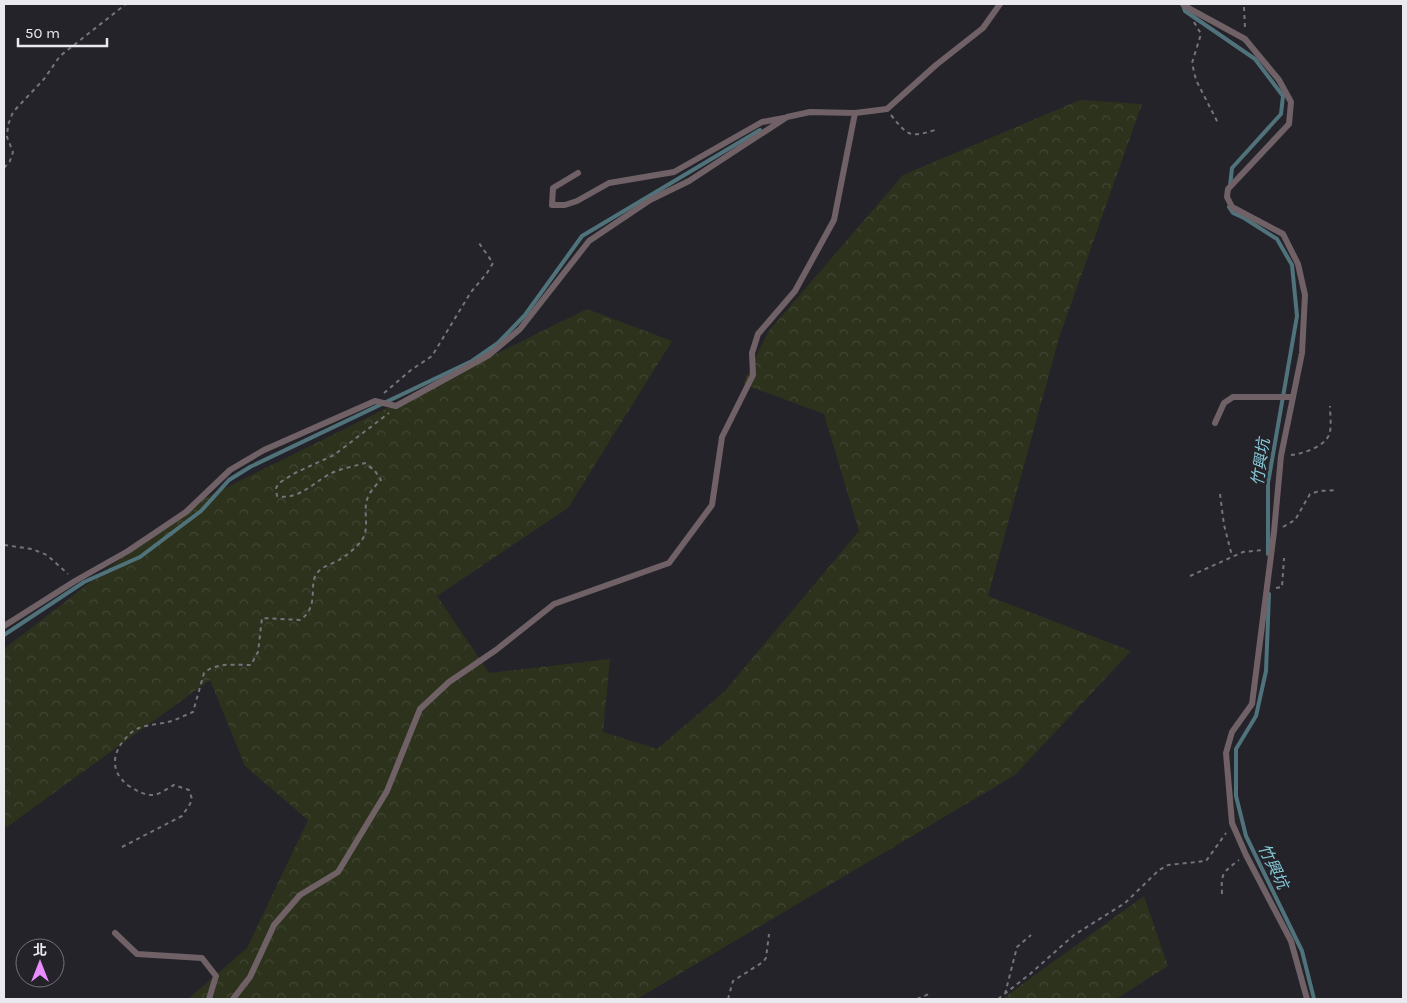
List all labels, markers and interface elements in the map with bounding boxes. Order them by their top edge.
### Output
scale bar [18,15,106,47]
text: 50 m [25,24,60,42]
water label: 竹興坑 [1248,435,1274,487]
water label: 竹興坑 [1254,840,1293,894]
north arrow [15,938,65,988]
text: 北 [33,942,47,959]

